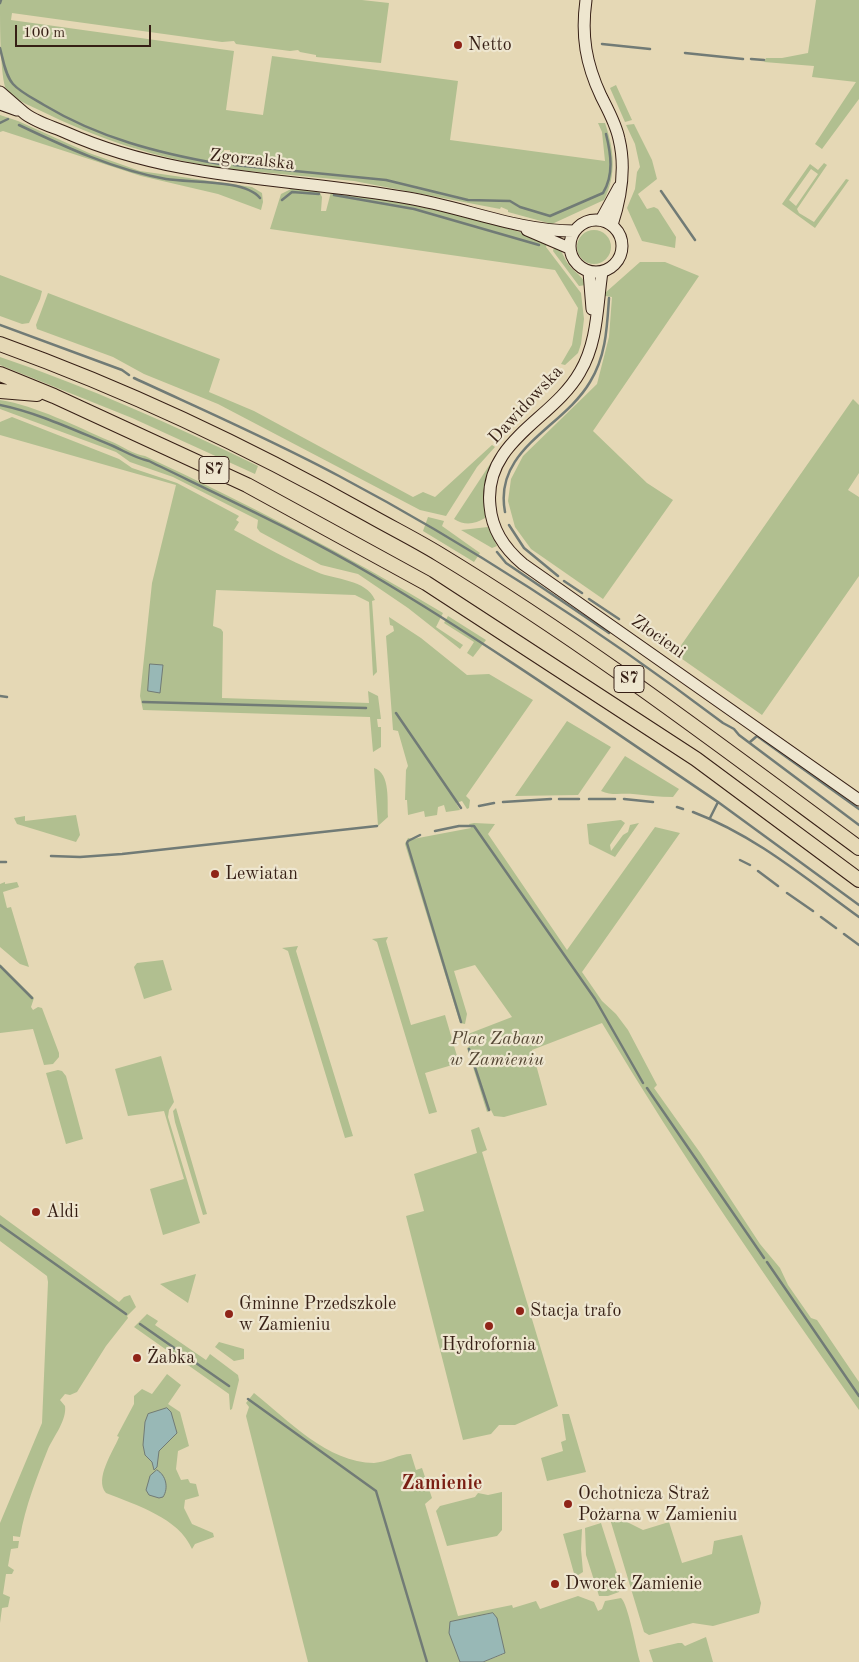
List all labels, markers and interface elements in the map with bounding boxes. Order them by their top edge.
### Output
scale bar [18,15,154,47]
text: 100 m [23,26,65,41]
place label: Netto [468,34,512,56]
marker: Netto [452,39,464,51]
street label: Zgorzalska [208,145,296,175]
street label: Dawidowska [484,361,568,449]
road number: S7 [199,456,229,484]
street label: Złocieni [627,611,689,663]
road number: S7 [614,666,644,692]
place label: Lewiatan [225,863,298,885]
marker: Lewiatan [209,868,221,880]
park label: Plac Zabaw w Zamieniu [450,1028,544,1070]
place label: Aldi [46,1201,79,1223]
marker: Aldi [30,1206,42,1218]
place label: Gminne Przedszkole w Zamieniu [239,1293,396,1336]
place label: Stacja trafo [530,1300,621,1322]
marker: Stacja trafo [514,1305,526,1317]
marker: Gminne Przedszkole w Zamieniu [223,1308,235,1320]
marker: Hydrofornia [483,1320,495,1332]
place label: Hydrofornia [442,1334,536,1356]
place label: Żabka [147,1347,195,1369]
marker: Żabka [131,1352,143,1364]
district label: Zamienie [401,1472,483,1496]
place label: Ochotnicza Straż Pożarna w Zamieniu [578,1483,737,1526]
marker: Ochotnicza Straż Pożarna w Zamieniu [562,1498,574,1510]
place label: Dworek Zamienie [565,1573,702,1595]
marker: Dworek Zamienie [549,1578,561,1590]

